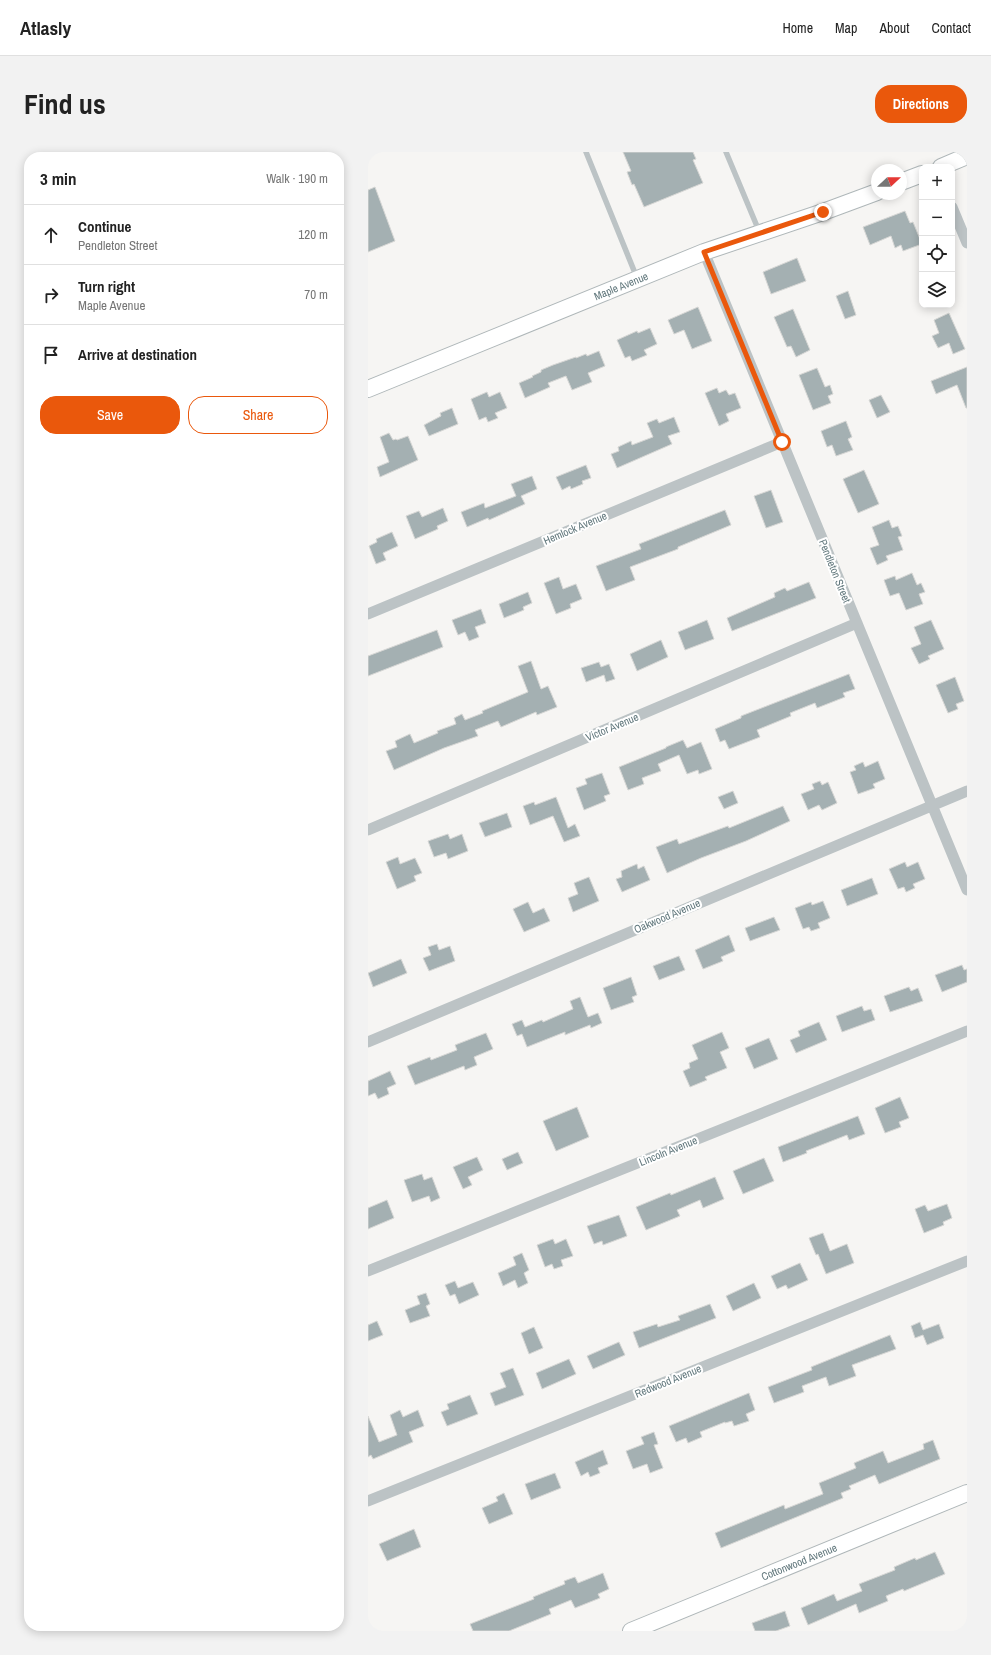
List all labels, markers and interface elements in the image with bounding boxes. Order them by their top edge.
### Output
text: Atlasly [20,15,71,41]
text: Home [782,19,813,37]
text: Map [835,19,857,37]
text: About [879,19,909,37]
text: Contact [931,19,971,37]
text: Find us [24,85,106,123]
button: Directions [875,85,967,123]
north arrow [871,164,907,200]
map controls [919,164,955,308]
button: + [919,164,955,200]
text: 3 min [40,167,76,190]
text: Walk · 190 m [266,170,328,187]
button: − [919,200,955,236]
route end [814,203,832,221]
text: Continue [78,216,131,237]
icon: ahead [40,224,62,246]
text: 120 m [298,226,328,243]
button: locate [919,236,955,272]
text: Pendleton Street [78,237,157,254]
street label: Maple Avenue [592,269,650,303]
button: layers [919,272,955,308]
text: Turn right [78,276,135,297]
icon: right [40,284,62,306]
text: 70 m [304,286,328,303]
text: Maple Avenue [78,297,145,314]
icon: arrive [40,344,62,366]
text: Arrive at destination [78,344,197,365]
button: Save [40,396,180,434]
button: Share [188,396,328,434]
route start [773,433,791,451]
street label: Hemlock Avenue [541,508,609,548]
street label: Pendleton Street [816,537,854,605]
street label: Victor Avenue [584,710,640,744]
street label: Oakwood Avenue [632,896,702,936]
street label: Lincoln Avenue [637,1133,699,1169]
street label: Redwood Avenue [633,1361,703,1401]
street label: Cottonwood Avenue [759,1540,839,1584]

